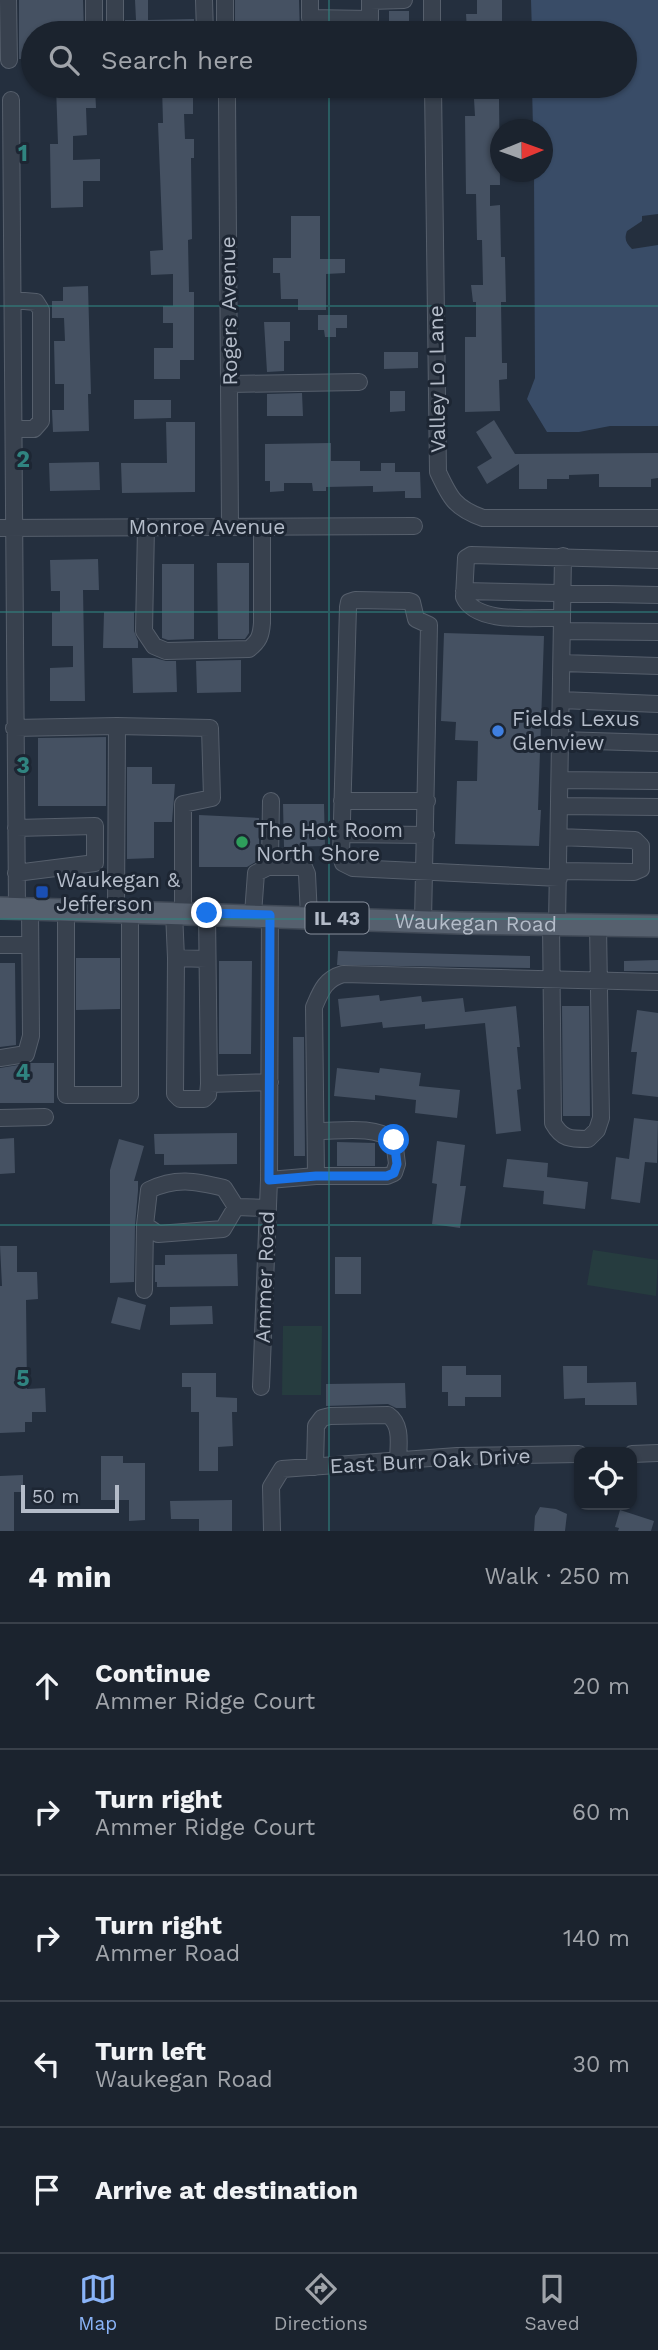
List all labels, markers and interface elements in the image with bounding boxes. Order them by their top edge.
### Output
search box [21,21,637,98]
icon: search [45,41,83,79]
text: Search here [101,45,253,75]
north arrow [490,119,553,182]
text: 1 [18,140,28,167]
street label: Rogers Avenue [215,236,242,386]
street label: Valley Lo Lane [423,305,450,453]
text: 2 [16,446,30,473]
street label: Monroe Avenue [129,514,285,539]
place label: Fields Lexus Glenview [512,706,640,755]
marker: Fields Lexus Glenview [490,723,506,739]
text: 3 [16,752,30,779]
place label: The Hot Room North Shore [256,817,403,866]
marker: The Hot Room North Shore [234,834,250,850]
place label: Waukegan & Jefferson [56,867,181,916]
marker: Waukegan & Jefferson [34,884,50,900]
route end [191,897,222,928]
road number: IL 43 [306,902,368,934]
street label: Waukegan Road [394,908,557,936]
text: 4 [16,1059,31,1086]
route start [378,1124,409,1155]
street label: Ammer Road [250,1210,279,1344]
text: 5 [16,1365,30,1392]
street label: East Burr Oak Drive [329,1443,531,1478]
map controls [574,1447,637,1510]
button: locate [574,1447,637,1510]
scale bar [21,1482,119,1514]
text: 50 m [32,1485,79,1508]
text: 4 min [28,1559,112,1594]
text: Walk · 250 m [484,1563,630,1590]
text: Continue [95,1658,211,1688]
icon: ahead [28,1667,66,1705]
text: 20 m [573,1673,630,1700]
text: Ammer Ridge Court [95,1688,315,1715]
text: Turn right [95,1784,222,1814]
icon: right [28,1793,66,1831]
text: 60 m [572,1799,630,1826]
text: Ammer Ridge Court [95,1814,315,1841]
text: Turn right [95,1910,222,1940]
icon: right [28,1919,66,1957]
text: 140 m [563,1925,630,1952]
text: Ammer Road [95,1940,240,1967]
text: Turn left [95,2036,206,2066]
icon: left [28,2045,66,2083]
text: 30 m [573,2051,630,2078]
text: Waukegan Road [95,2066,273,2093]
icon: arrive [28,2171,66,2209]
text: Arrive at destination [95,2175,358,2205]
tab: Map [78,2270,117,2335]
tab: Directions [274,2270,368,2335]
tab: Saved [524,2270,580,2335]

